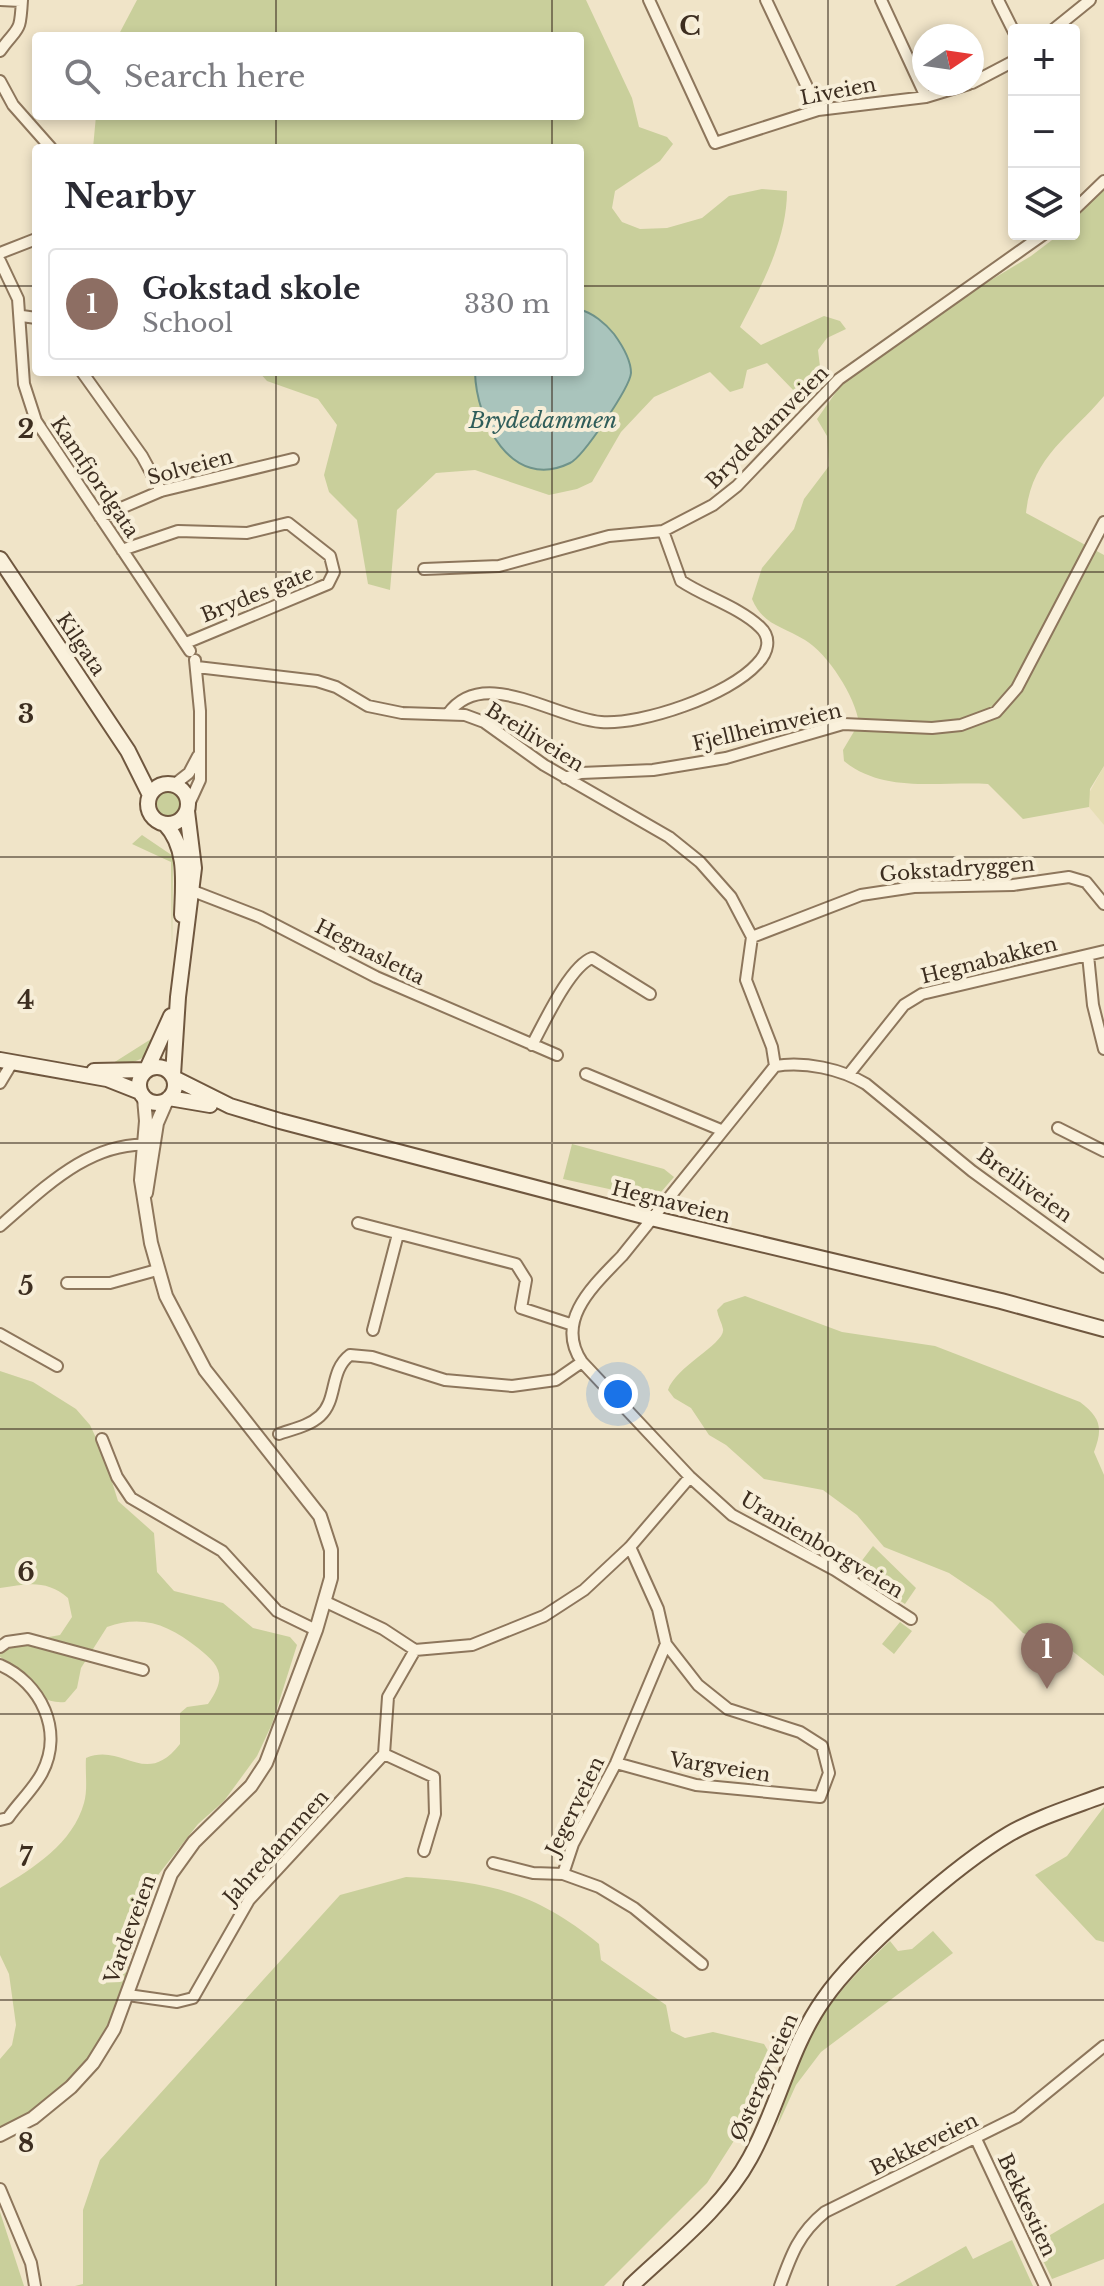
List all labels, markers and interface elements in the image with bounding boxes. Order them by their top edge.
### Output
text: C [679,10,701,42]
north arrow [912,24,984,96]
map controls [1008,24,1080,240]
button: + [1008,24,1080,96]
search box [32,32,584,120]
icon: search [60,54,104,98]
text: Search here [124,58,305,95]
street label: Liveien [798,72,878,110]
button: − [1008,96,1080,168]
button: layers [1008,168,1080,240]
text: Nearby [64,175,196,217]
text: Gokstad skole [142,270,361,307]
text: 1 [86,288,98,320]
text: 330 m [464,288,550,320]
text: School [142,307,233,339]
street label: Brydedamveien [701,361,833,493]
water label: Brydedammen [468,407,617,434]
street label: Kamfjordgata [46,412,145,543]
text: 2 [18,413,34,445]
street label: Solveien [145,444,236,490]
street label: Brydes gate [197,561,317,627]
street label: Kilgata [51,608,111,681]
street label: Breiliveien [481,697,589,777]
text: 3 [18,698,34,730]
street label: Fjellheimveien [690,698,844,756]
street label: Gokstadryggen [879,852,1035,886]
street label: Hegnasletta [311,914,430,990]
street label: Hegnabakken [918,931,1060,989]
text: 4 [17,984,35,1016]
street label: Breiliveien [973,1143,1077,1228]
street label: Hegnaveien [609,1176,733,1228]
text: 5 [18,1270,34,1302]
your location [598,1374,638,1414]
street label: Uranienborgveien [736,1487,908,1603]
text: 6 [17,1556,35,1588]
pin: 1 [1021,1623,1073,1689]
street label: Vargveien [667,1747,772,1787]
street label: Jegerveien [539,1752,609,1862]
street label: Jahredammen [216,1785,334,1911]
text: 7 [19,1841,33,1873]
street label: Vardeveien [99,1871,161,1988]
street label: Østerøyveien [725,2009,803,2144]
street label: Bekkeveien [866,2107,982,2180]
text: 8 [18,2127,34,2159]
street label: Bekkestien [993,2150,1061,2261]

